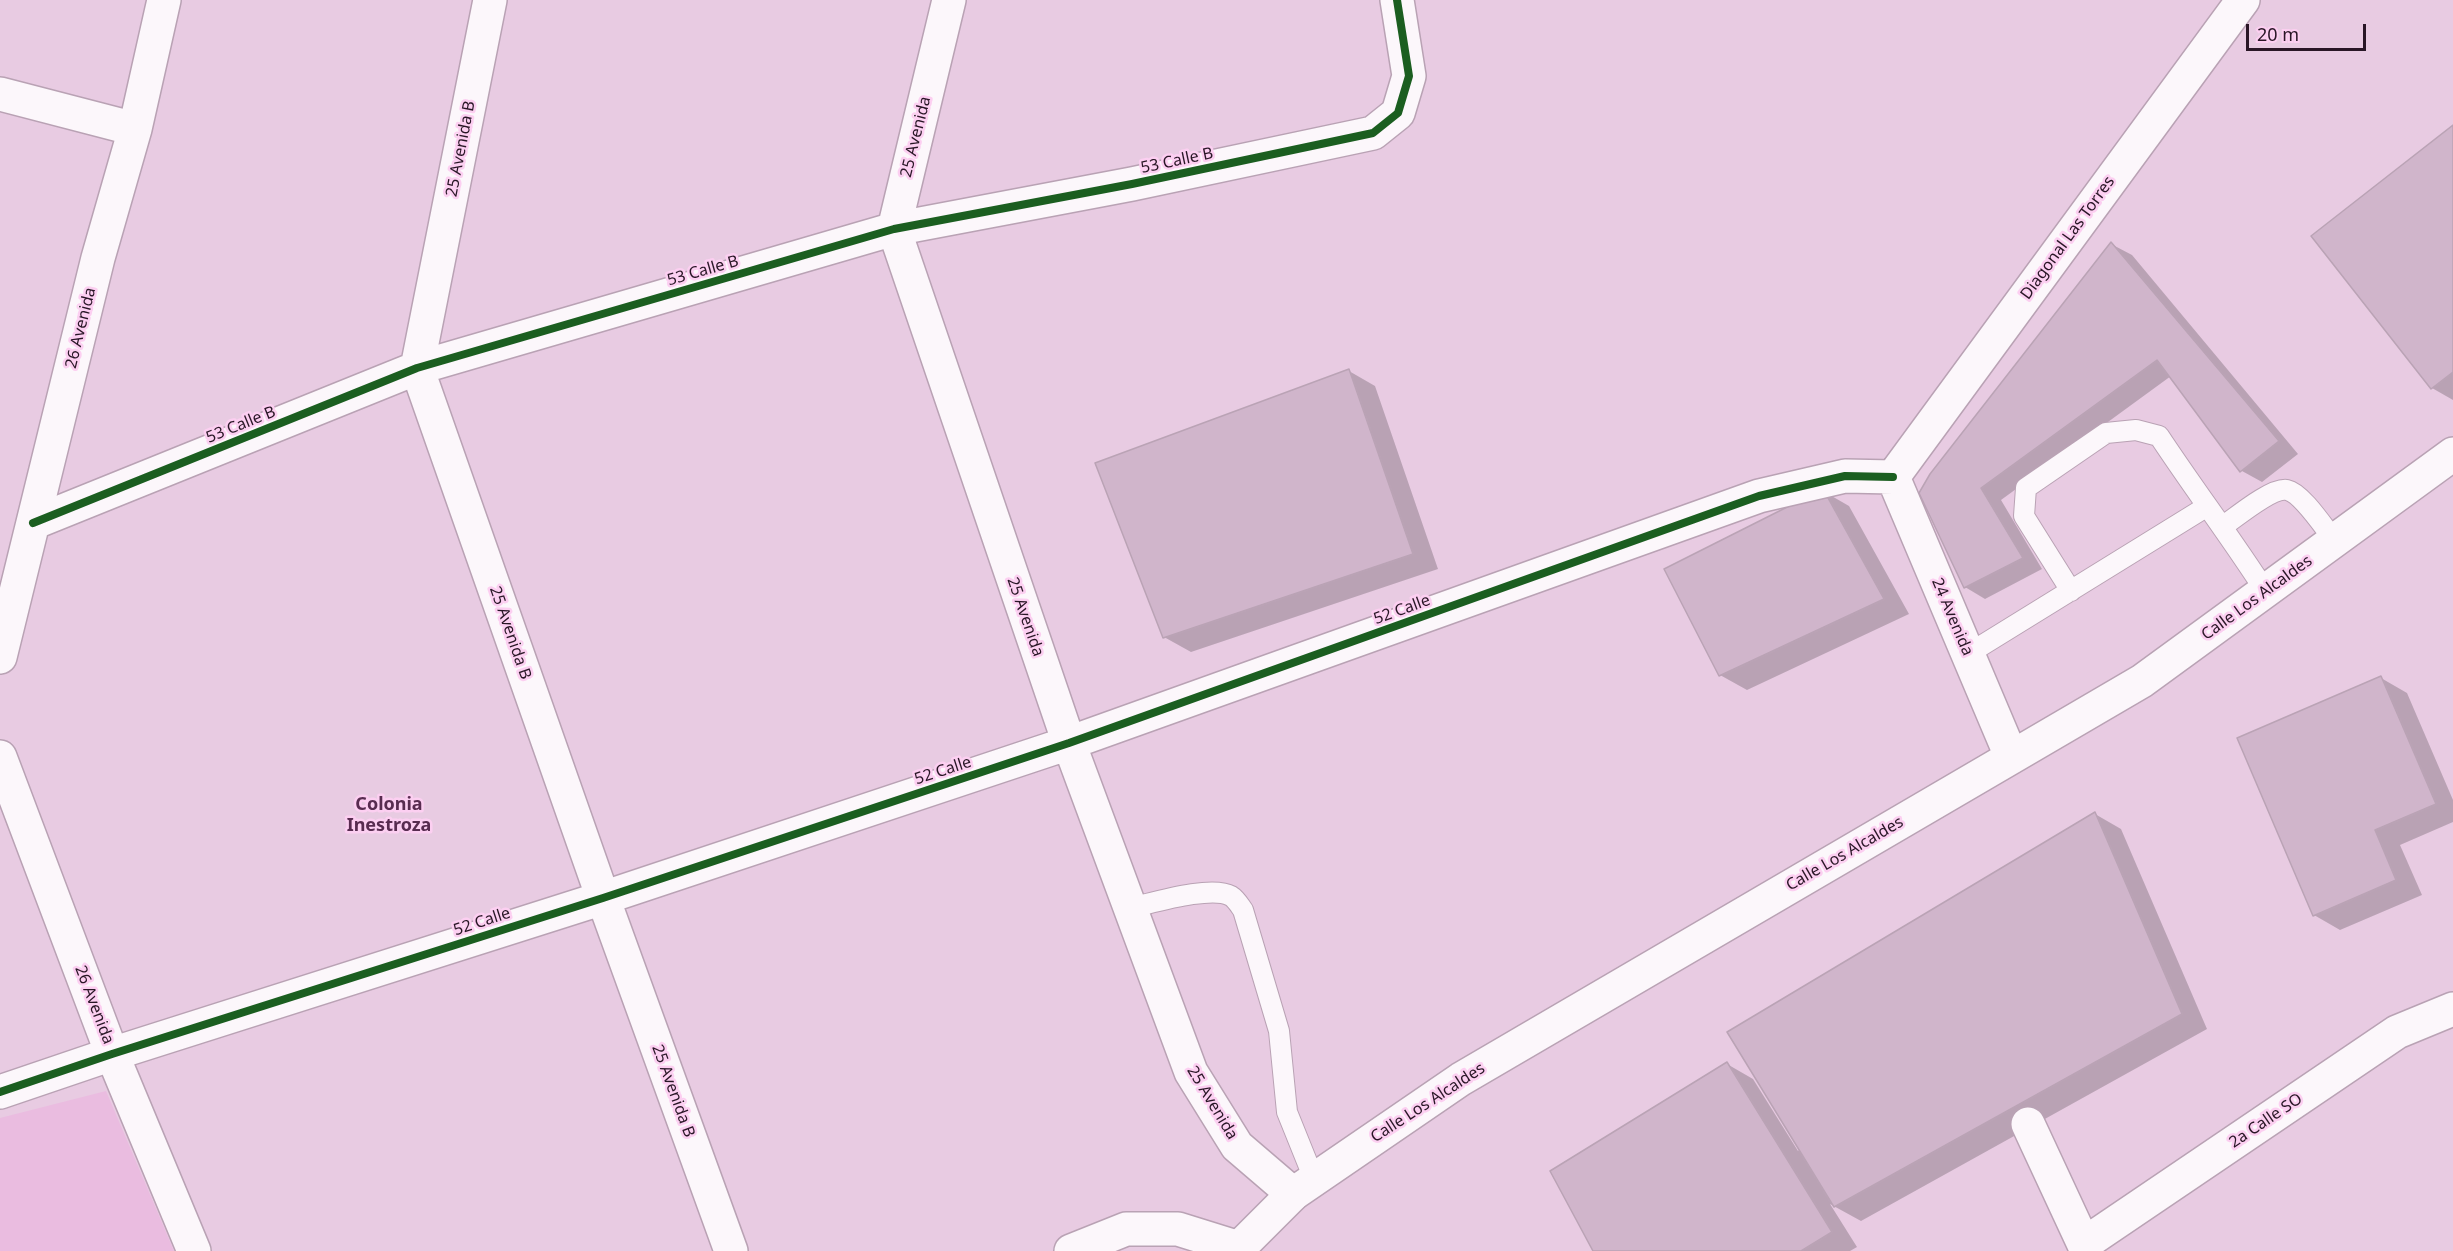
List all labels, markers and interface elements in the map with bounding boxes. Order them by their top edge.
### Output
scale bar [2249,12,2369,50]
text: 20 m [2257,22,2299,46]
street label: 25 Avenida [897,95,935,179]
street label: 25 Avenida B [442,99,480,199]
street label: 53 Calle B [1139,144,1215,178]
street label: Diagonal Las Torres [2017,173,2119,303]
street label: 53 Calle B [665,252,741,290]
street label: 26 Avenida [62,286,100,370]
street label: 53 Calle B [203,402,279,448]
street label: Calle Los Alcaldes [2198,551,2316,645]
street label: 25 Avenida [1002,575,1048,659]
street label: 24 Avenida [1927,575,1977,659]
street label: 25 Avenida B [485,584,535,682]
street label: 52 Calle [1371,591,1433,629]
street label: 52 Calle [912,753,974,789]
district label: Colonia Inestroza [347,794,431,836]
street label: Calle Los Alcaldes [1783,813,1907,895]
street label: 52 Calle [451,904,513,940]
street label: 26 Avenida [70,963,118,1047]
street label: 25 Avenida B [647,1042,699,1140]
street label: Calle Los Alcaldes [1367,1059,1489,1147]
street label: 25 Avenida [1182,1063,1242,1143]
street label: 2a Calle SO [2226,1090,2306,1152]

